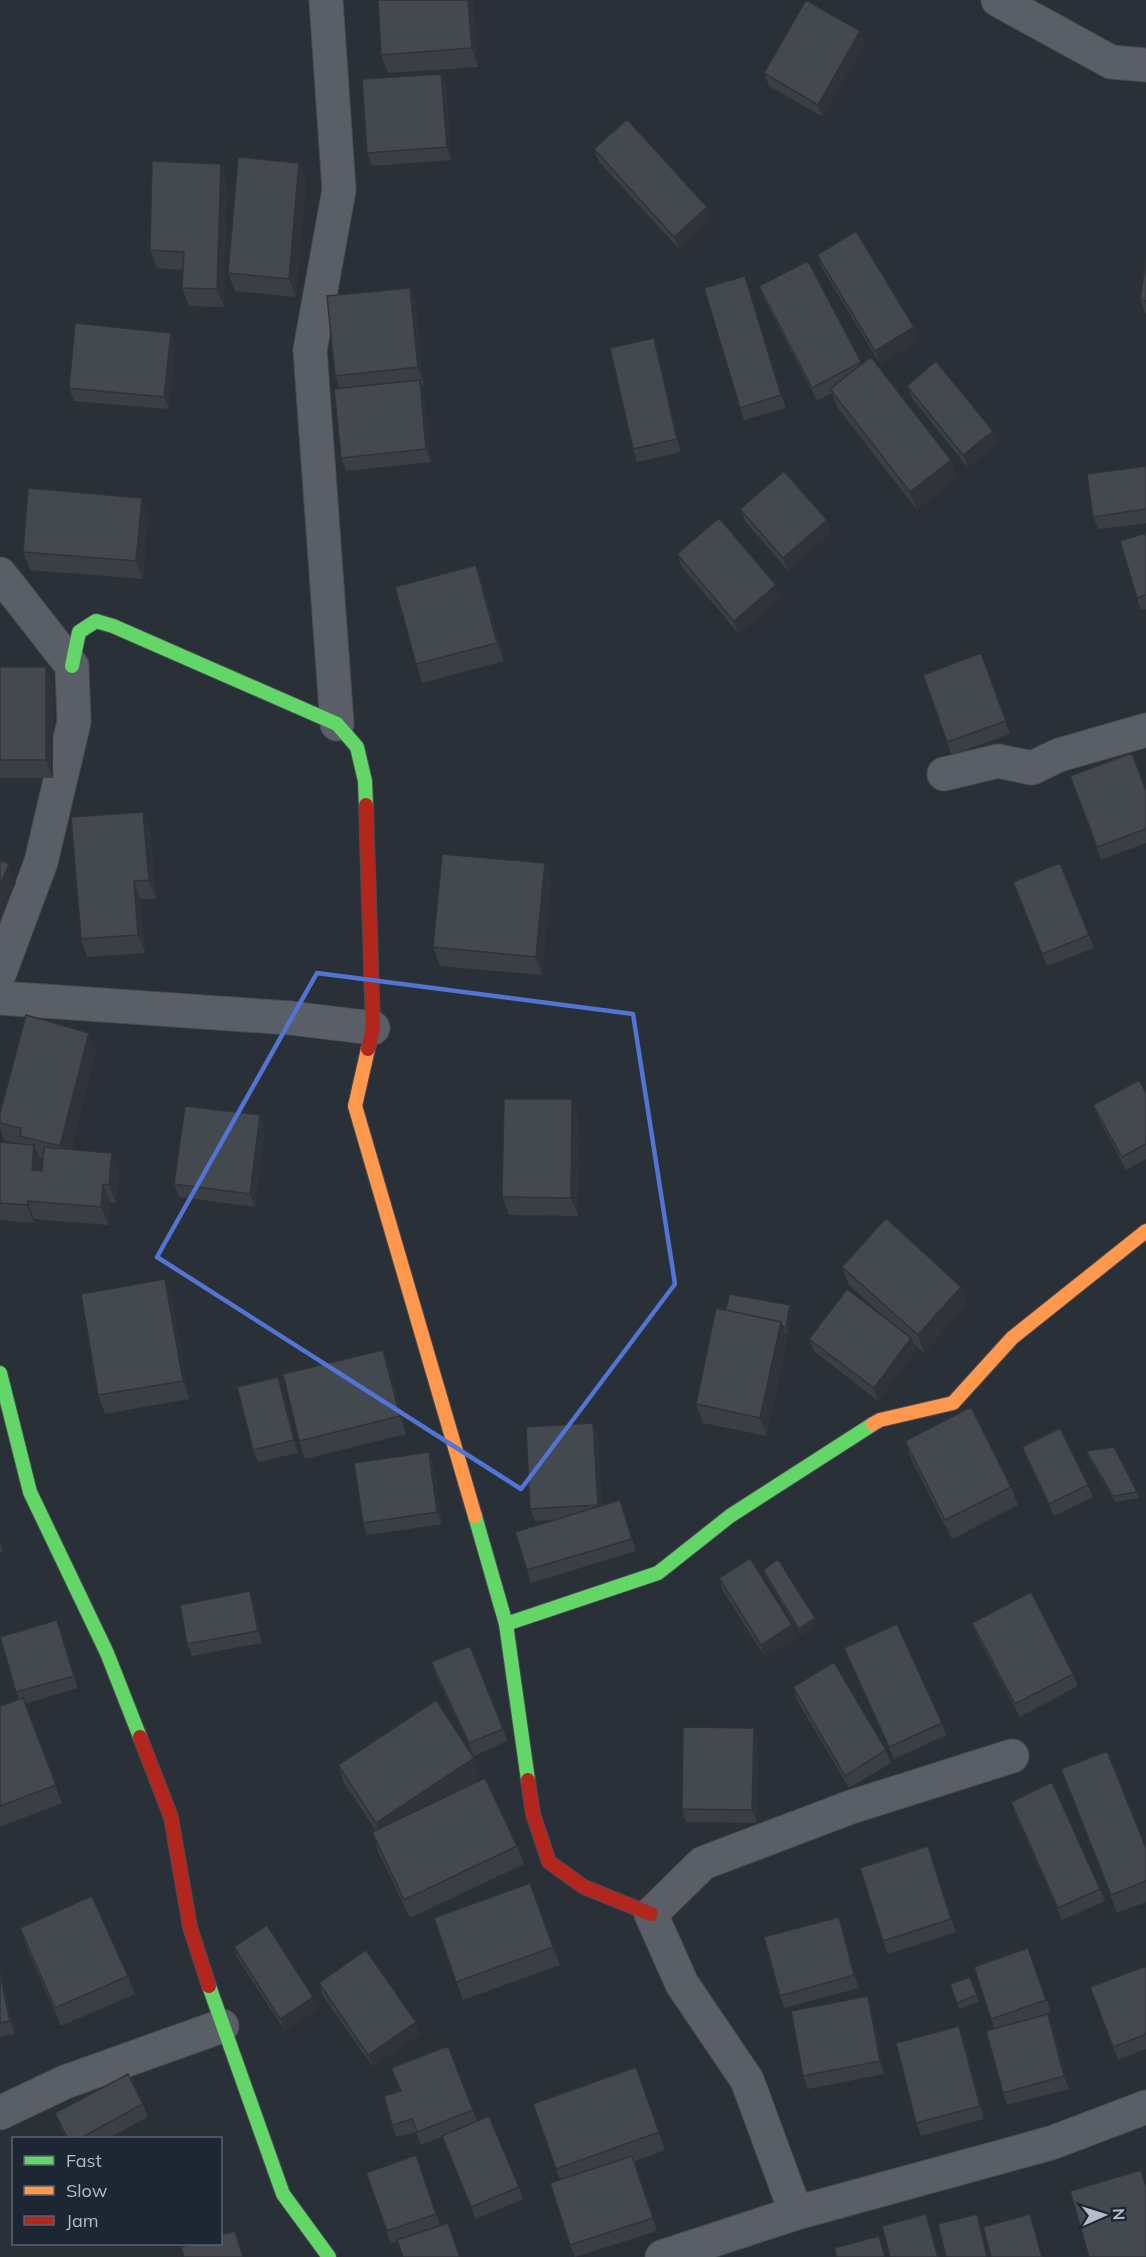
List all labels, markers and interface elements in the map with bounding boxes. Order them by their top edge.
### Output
legend [12,2137,222,2245]
text: Fast [66,2149,102,2172]
text: Slow [66,2179,108,2202]
north arrow [1074,2185,1134,2245]
text: N [1109,2208,1129,2221]
text: Jam [66,2209,99,2232]

